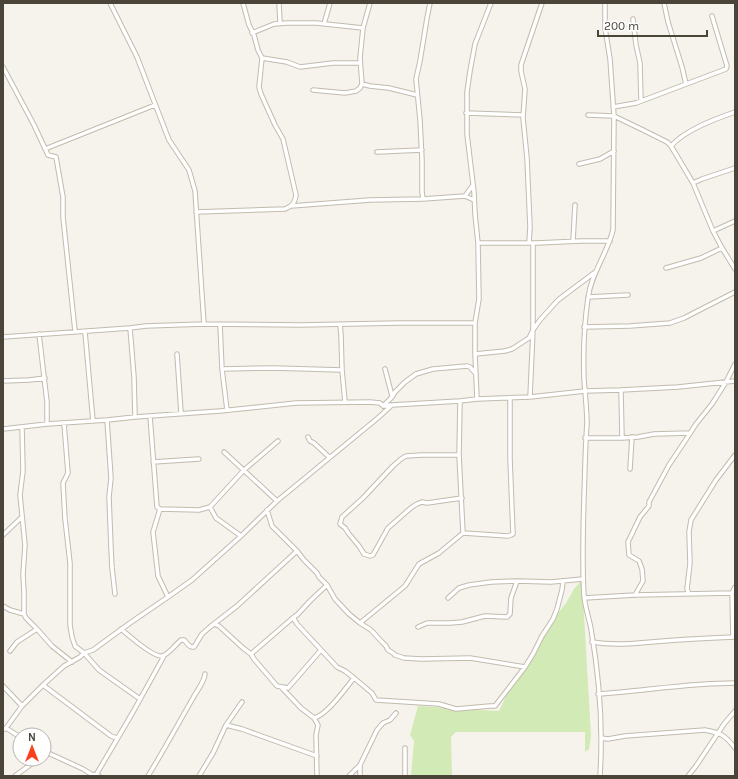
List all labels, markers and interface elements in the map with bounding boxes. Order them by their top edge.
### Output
scale bar [598,12,707,38]
text: 200 m [604,19,639,33]
north arrow [12,727,52,767]
text: N [28,731,36,744]

